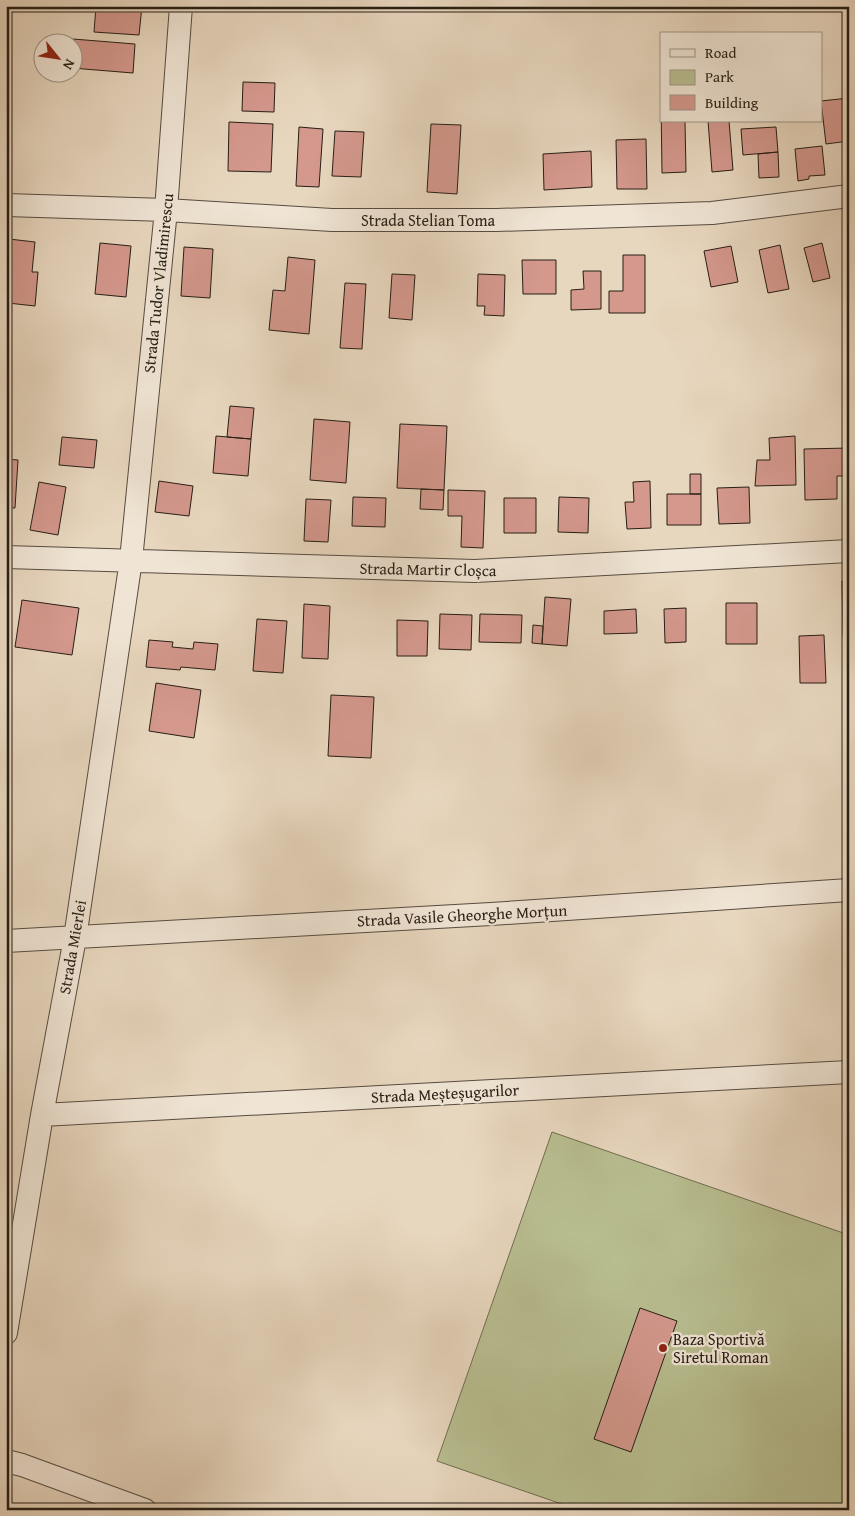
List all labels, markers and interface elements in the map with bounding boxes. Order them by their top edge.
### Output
north arrow [32,32,82,82]
legend [660,32,822,122]
text: Road [705,42,736,63]
text: N [58,55,80,74]
text: Park [705,66,734,87]
text: Building [705,92,759,113]
street label: Strada Tudor Vladimirescu [137,192,179,374]
street label: Strada Stelian Toma [361,208,496,232]
street label: Strada Martir Cloșca [359,556,497,582]
street label: Strada Mierlei [52,897,92,996]
street label: Strada Vasile Gheorghe Morțun [356,898,568,932]
street label: Strada Meșteșugarilor [370,1077,520,1109]
place label: Baza Sportivă Siretul Roman [673,1327,768,1369]
marker: Baza Sportivă Siretul Roman [657,1342,669,1354]

